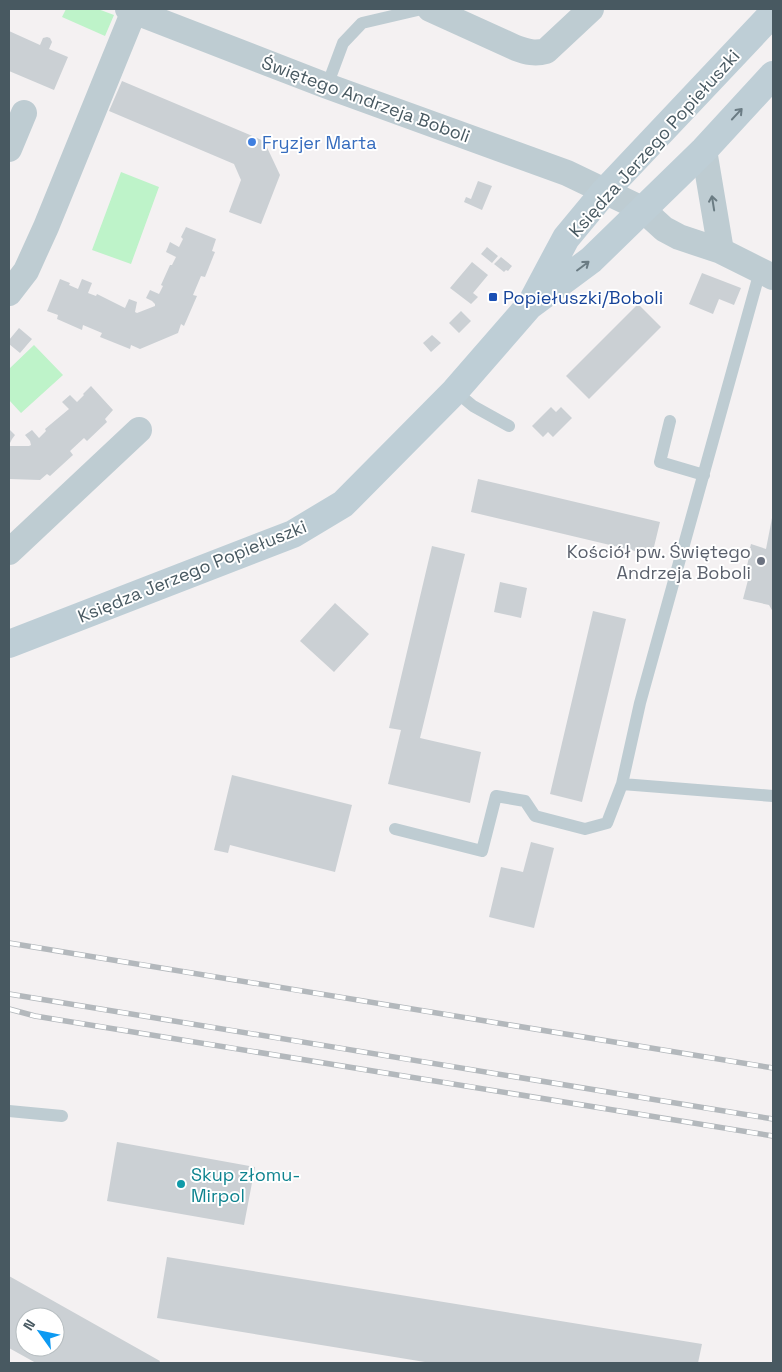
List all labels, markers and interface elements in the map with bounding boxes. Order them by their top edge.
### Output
street label: Księdza Jerzego Popiełuszki [564,44,744,242]
street label: Świętego Andrzeja Boboli [259,51,473,147]
one-way arrow [731,108,743,120]
place label: Fryzjer Marta [262,131,377,154]
marker: Fryzjer Marta [246,136,258,148]
one-way arrow [707,195,717,211]
one-way arrow [576,261,589,272]
place label: Popiełuszki/Boboli [503,286,663,309]
marker: Popiełuszki/Boboli [487,291,499,303]
street label: Księdza Jerzego Popiełuszki [74,514,310,628]
place label: Kościół pw. Świętego Andrzeja Boboli [567,540,751,584]
marker: Kościół pw. Świętego Andrzeja Boboli [755,555,767,567]
place label: Skup złomu- Mirpol [191,1163,300,1207]
marker: Skup złomu- Mirpol [175,1178,187,1190]
north arrow [15,1307,65,1357]
text: N [19,1316,39,1334]

